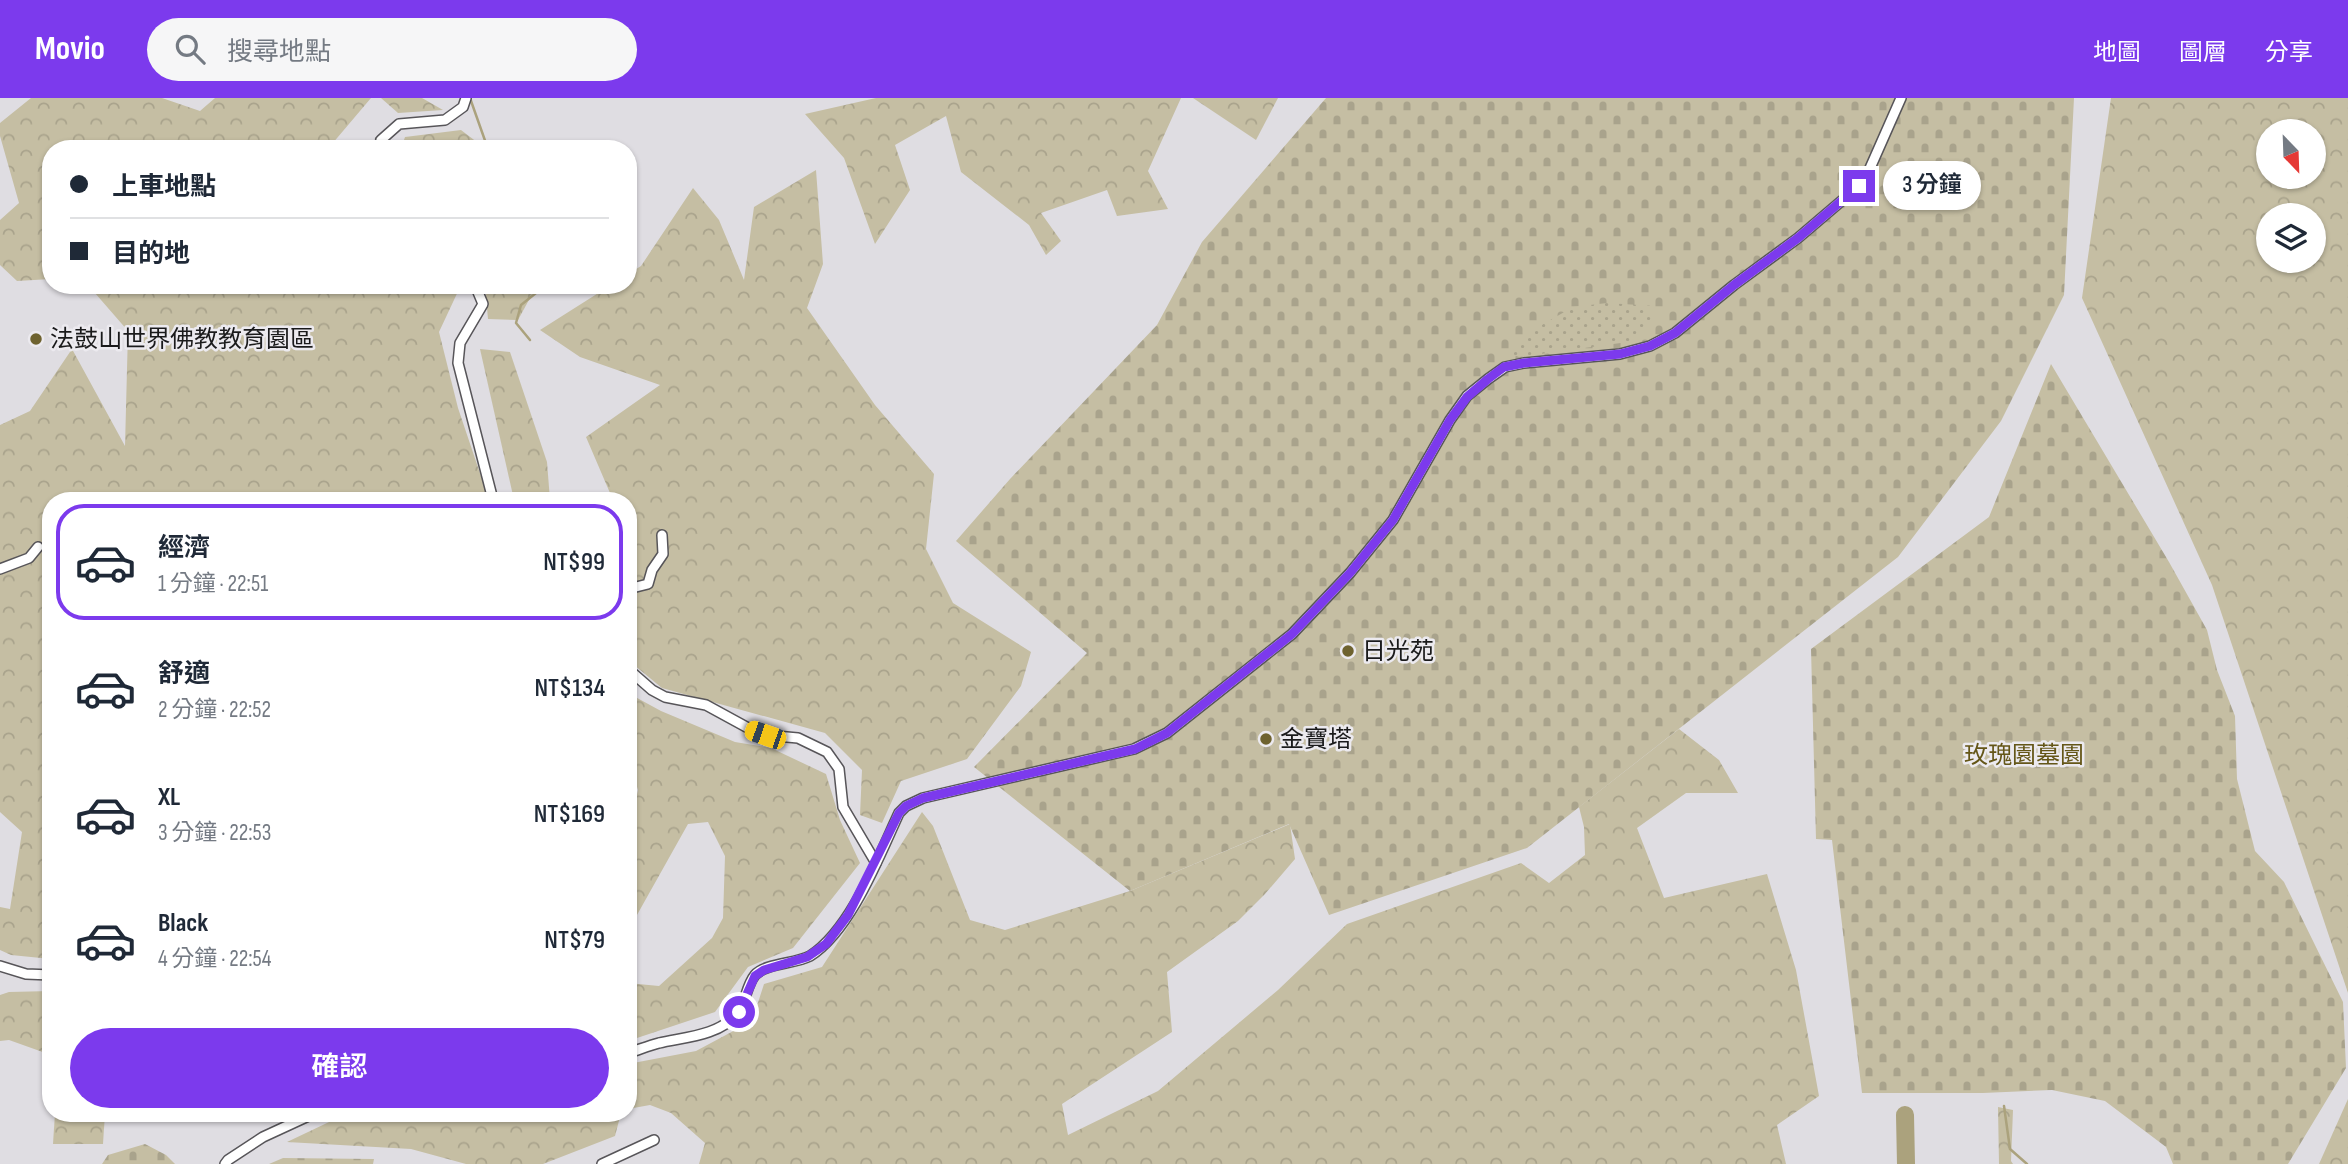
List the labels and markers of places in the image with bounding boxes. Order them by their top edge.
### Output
place label: 法鼓山世界佛教教育園區 [50,325,314,354]
marker: 法鼓山世界佛教教育園區 [28,331,44,347]
place label: 日光苑 [1362,637,1434,666]
marker: 日光苑 [1340,643,1356,659]
place label: 金寶塔 [1280,725,1352,754]
marker: 金寶塔 [1258,731,1274,747]

